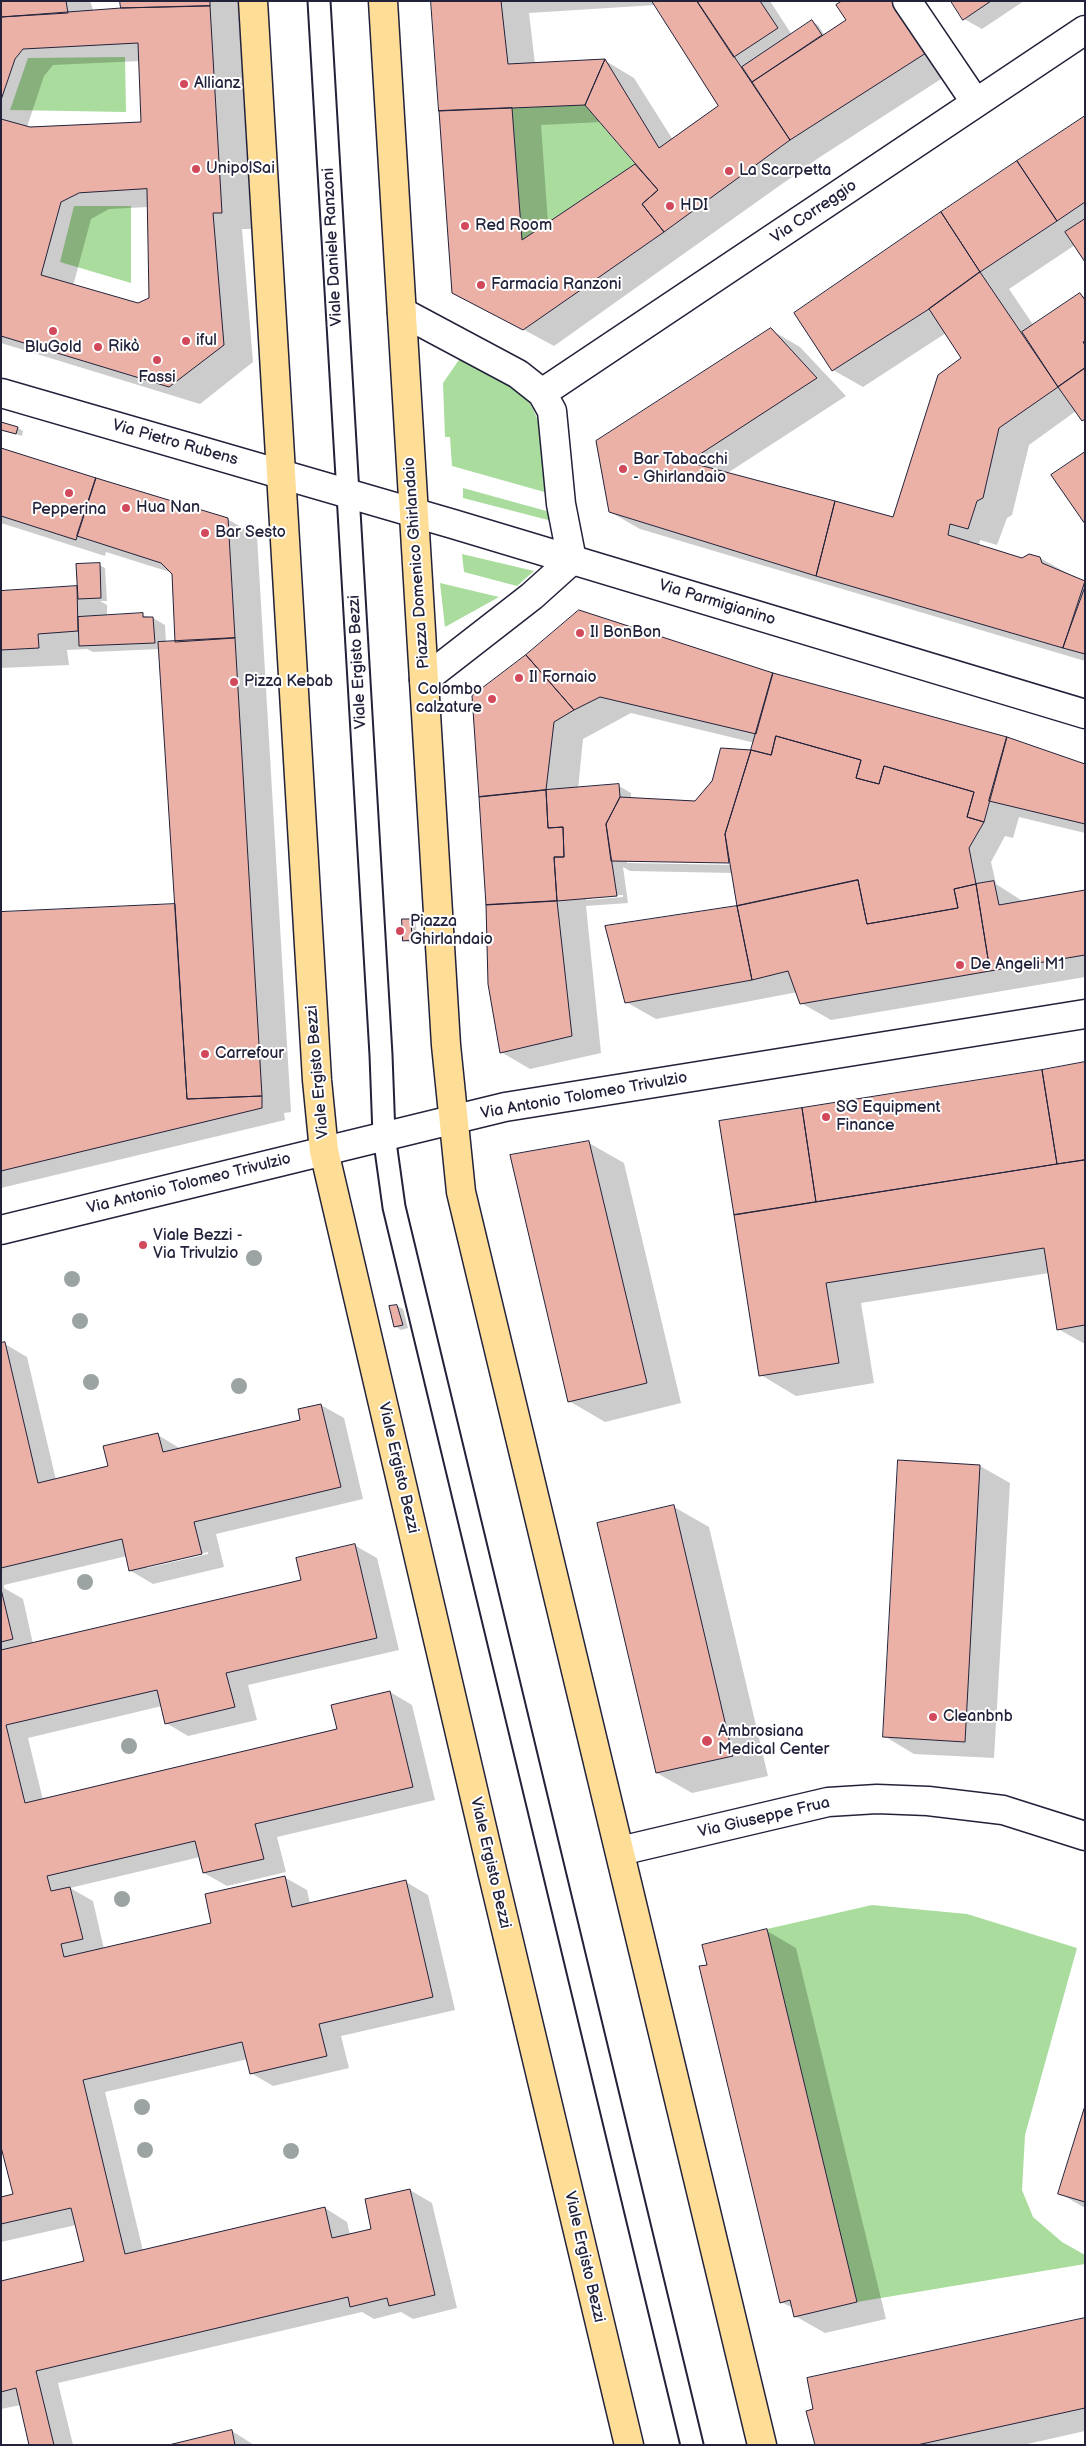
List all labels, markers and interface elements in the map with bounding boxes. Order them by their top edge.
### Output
place label: Allianz [194,74,240,94]
marker: Allianz [178,78,190,90]
place label: UnipolSai [206,159,275,179]
place label: La Scarpetta [739,161,831,181]
marker: UnipolSai [190,163,202,175]
marker: La Scarpetta [723,165,735,177]
street label: Viale Daniele Ranzoni [319,167,347,327]
street label: Via Correggio [767,176,861,248]
place label: HDI [680,196,708,216]
marker: HDI [664,200,676,212]
place label: Red Room [475,216,552,236]
marker: Red Room [459,220,471,232]
place label: Farmacia Ranzoni [491,275,622,295]
marker: Farmacia Ranzoni [475,279,487,291]
marker: BluGold [47,325,59,337]
place label: iful [196,331,217,351]
marker: iful [180,335,192,347]
place label: Rikò [108,337,140,357]
place label: BluGold [24,338,82,358]
marker: Rikò [92,341,104,353]
marker: Fassi [151,354,163,366]
place label: Fassi [138,368,176,388]
street label: Via Pietro Rubens [110,416,240,470]
place label: Bar Tabacchi - Ghirlandaio [633,450,728,488]
street label: Piazza Domenico Ghirlandaio [400,456,434,670]
marker: Bar Tabacchi - Ghirlandaio [617,463,629,475]
marker: Pepperina [63,487,75,499]
place label: Hua Nan [136,498,200,518]
place label: Pepperina [32,500,106,520]
marker: Hua Nan [120,502,132,514]
place label: Bar Sesto [215,523,286,543]
marker: Bar Sesto [199,527,211,539]
street label: Via Parmigianino [656,576,778,630]
street label: Viale Ergisto Bezzi [345,595,371,729]
place label: Il BonBon [590,623,661,643]
marker: Il BonBon [574,627,586,639]
place label: Il Fornaio [529,668,597,688]
place label: Pizza Kebab [244,672,333,692]
marker: Il Fornaio [513,672,525,684]
marker: Pizza Kebab [228,676,240,688]
place label: Colombo calzature [416,680,482,718]
marker: Colombo calzature [486,693,498,705]
place label: Piazza Ghirlandaio [410,912,493,950]
marker: Piazza Ghirlandaio [394,925,406,937]
place label: De Angeli M1 [970,955,1064,975]
marker: De Angeli M1 [954,959,966,971]
street label: Viale Ergisto Bezzi [303,1004,333,1140]
place label: Carrefour [215,1044,284,1064]
marker: Carrefour [199,1048,211,1060]
street label: Via Antonio Tolomeo Trivulzio [479,1068,689,1124]
place label: SG Equipment Finance [836,1098,940,1136]
marker: SG Equipment Finance [820,1111,832,1123]
street label: Via Antonio Tolomeo Trivulzio [85,1149,293,1219]
place label: Viale Bezzi - Via Trivulzio [153,1226,243,1264]
marker: Viale Bezzi - Via Trivulzio [137,1239,149,1251]
street label: Viale Ergisto Bezzi [374,1400,422,1536]
place label: Cleanbnb [943,1707,1013,1727]
marker: Cleanbnb [927,1711,939,1723]
place label: Ambrosiana Medical Center [718,1722,829,1760]
marker: Ambrosiana Medical Center [700,1734,714,1748]
street label: Via Giuseppe Frua [696,1793,832,1843]
street label: Viale Ergisto Bezzi [466,1795,514,1931]
street label: Viale Ergisto Bezzi [560,2189,608,2325]

